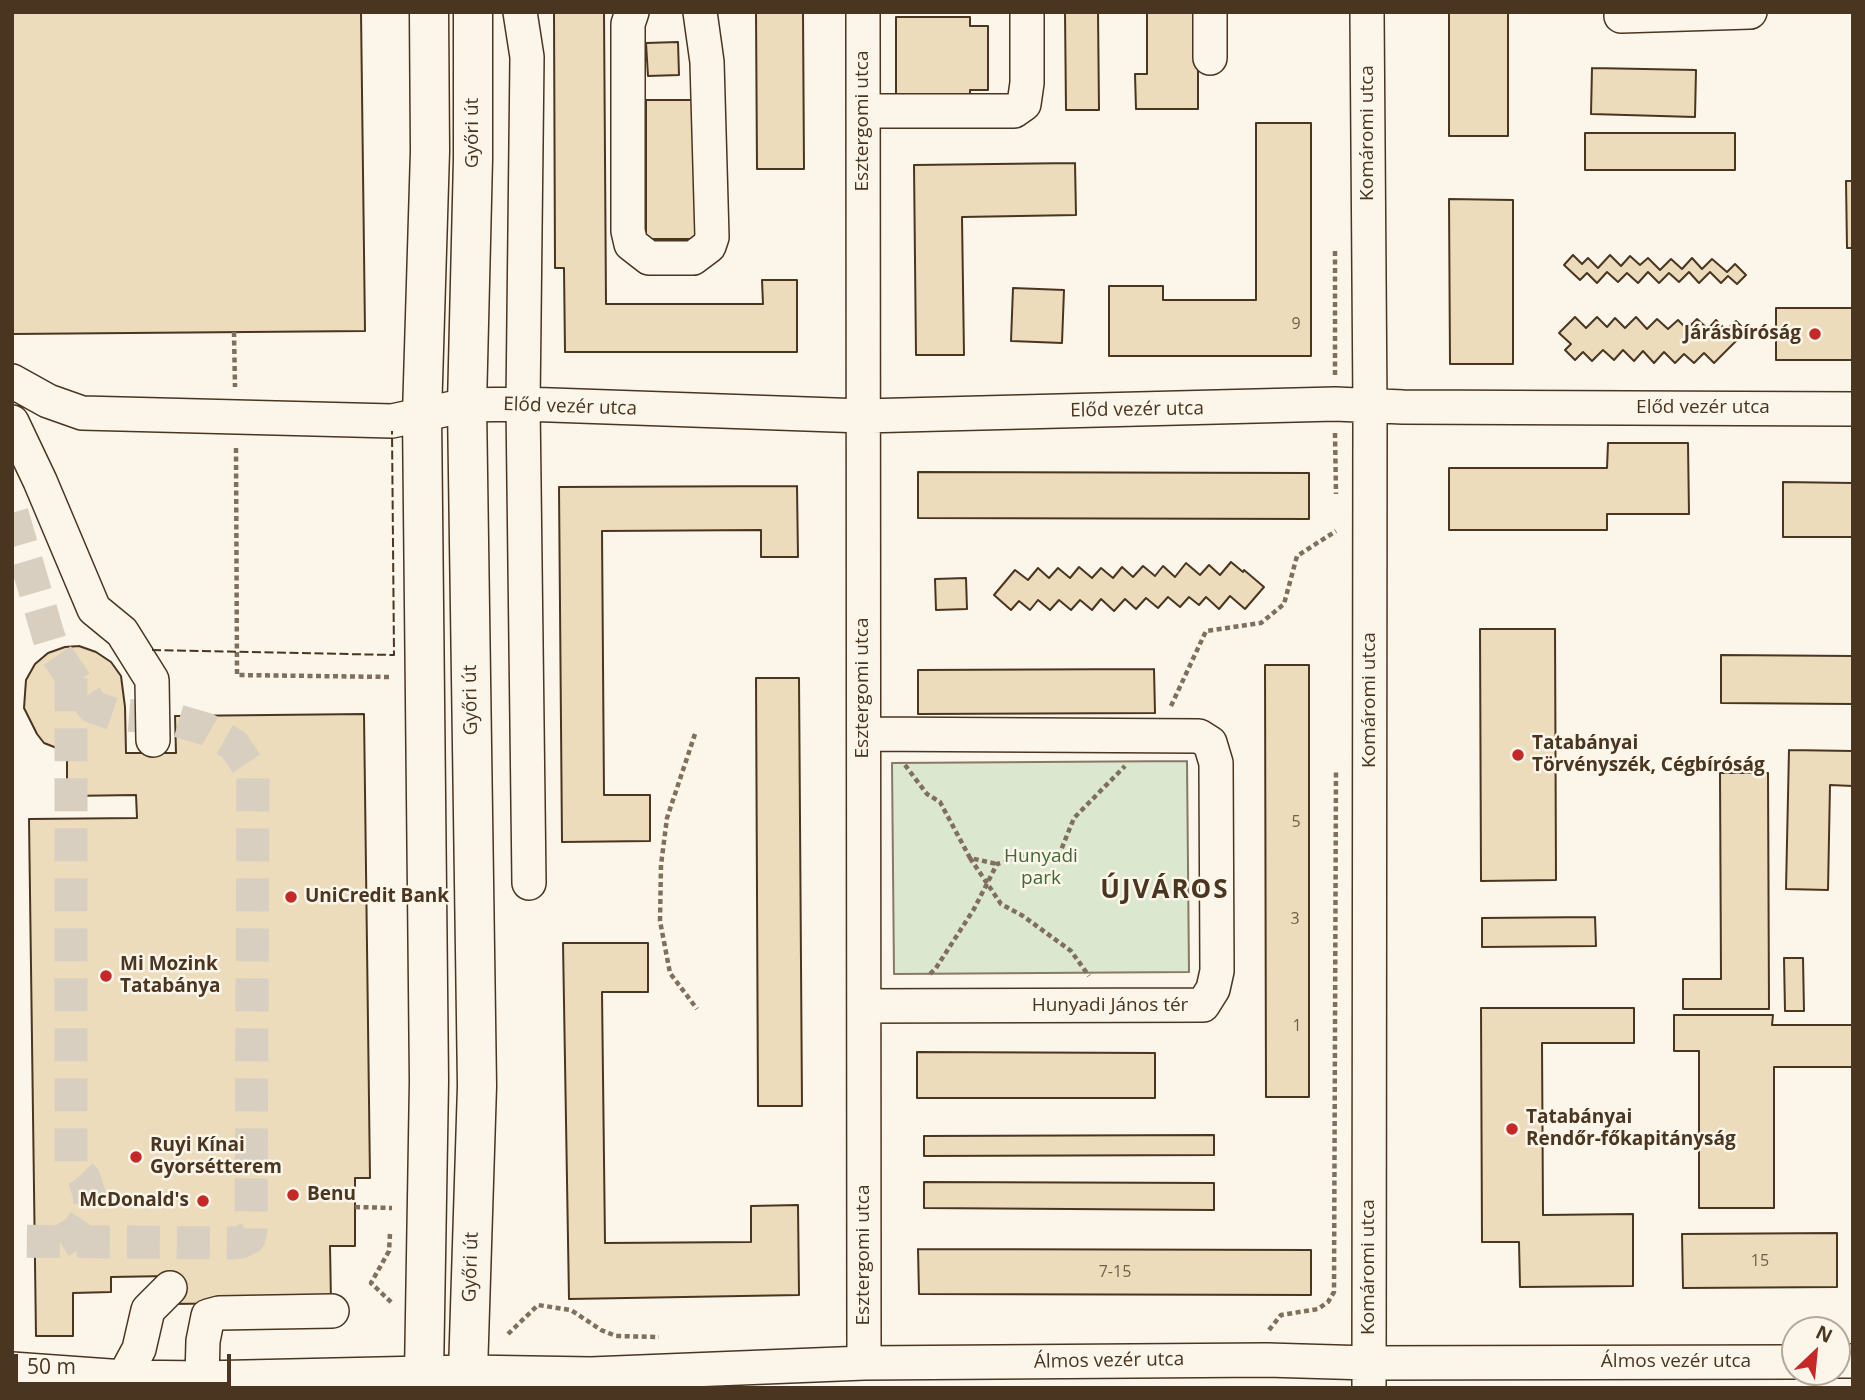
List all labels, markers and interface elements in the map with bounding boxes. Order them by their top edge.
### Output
street label: Esztergomi utca [852,51,874,191]
street label: Komáromi utca [1357,65,1379,201]
street label: Győri út [462,98,484,168]
house number: 9 [1291,314,1301,334]
place label: Járásbíróság [1684,323,1801,345]
marker: Járásbíróság [1807,326,1823,342]
street label: Előd vezér utca [503,393,637,421]
street label: Előd vezér utca [1070,397,1204,423]
street label: Előd vezér utca [1636,397,1770,419]
street label: Esztergomi utca [852,618,874,758]
street label: Komáromi utca [1359,632,1381,768]
street label: Győri út [459,664,483,736]
place label: Tatabányai Törvényszék, Cégbíróság [1532,733,1765,777]
marker: Tatabányai Törvényszék, Cégbíróság [1510,747,1526,763]
house number: 5 [1291,812,1301,832]
park label: Hunyadi park [1004,846,1078,890]
district label: ÚJVÁROS [1101,875,1229,907]
place label: UniCredit Bank [305,886,449,908]
marker: UniCredit Bank [283,889,299,905]
house number: 3 [1290,909,1300,929]
place label: Mi Mozink Tatabánya [120,954,220,998]
marker: Mi Mozink Tatabánya [98,968,114,984]
street label: Hunyadi János tér [1032,995,1188,1017]
house number: 1 [1292,1016,1302,1036]
place label: Tatabányai Rendőr-főkapitányság [1526,1107,1736,1151]
marker: Tatabányai Rendőr-főkapitányság [1504,1121,1520,1137]
place label: Ruyi Kínai Gyorsétterem [150,1135,282,1179]
marker: Ruyi Kínai Gyorsétterem [128,1149,144,1165]
place label: Benu [307,1184,356,1206]
street label: Esztergomi utca [853,1185,875,1325]
marker: Benu [285,1187,301,1203]
place label: McDonald's [79,1190,189,1212]
marker: McDonald's [195,1193,211,1209]
street label: Komáromi utca [1358,1199,1380,1335]
street label: Győri út [458,1231,484,1303]
house number: 15 [1751,1251,1769,1271]
house number: 7-15 [1099,1262,1131,1282]
north arrow [1781,1316,1851,1386]
text: N [1812,1319,1837,1349]
scale bar [18,1340,234,1384]
street label: Álmos vezér utca [1034,1348,1184,1374]
street label: Álmos vezér utca [1601,1351,1751,1373]
text: 50 m [27,1352,76,1380]

